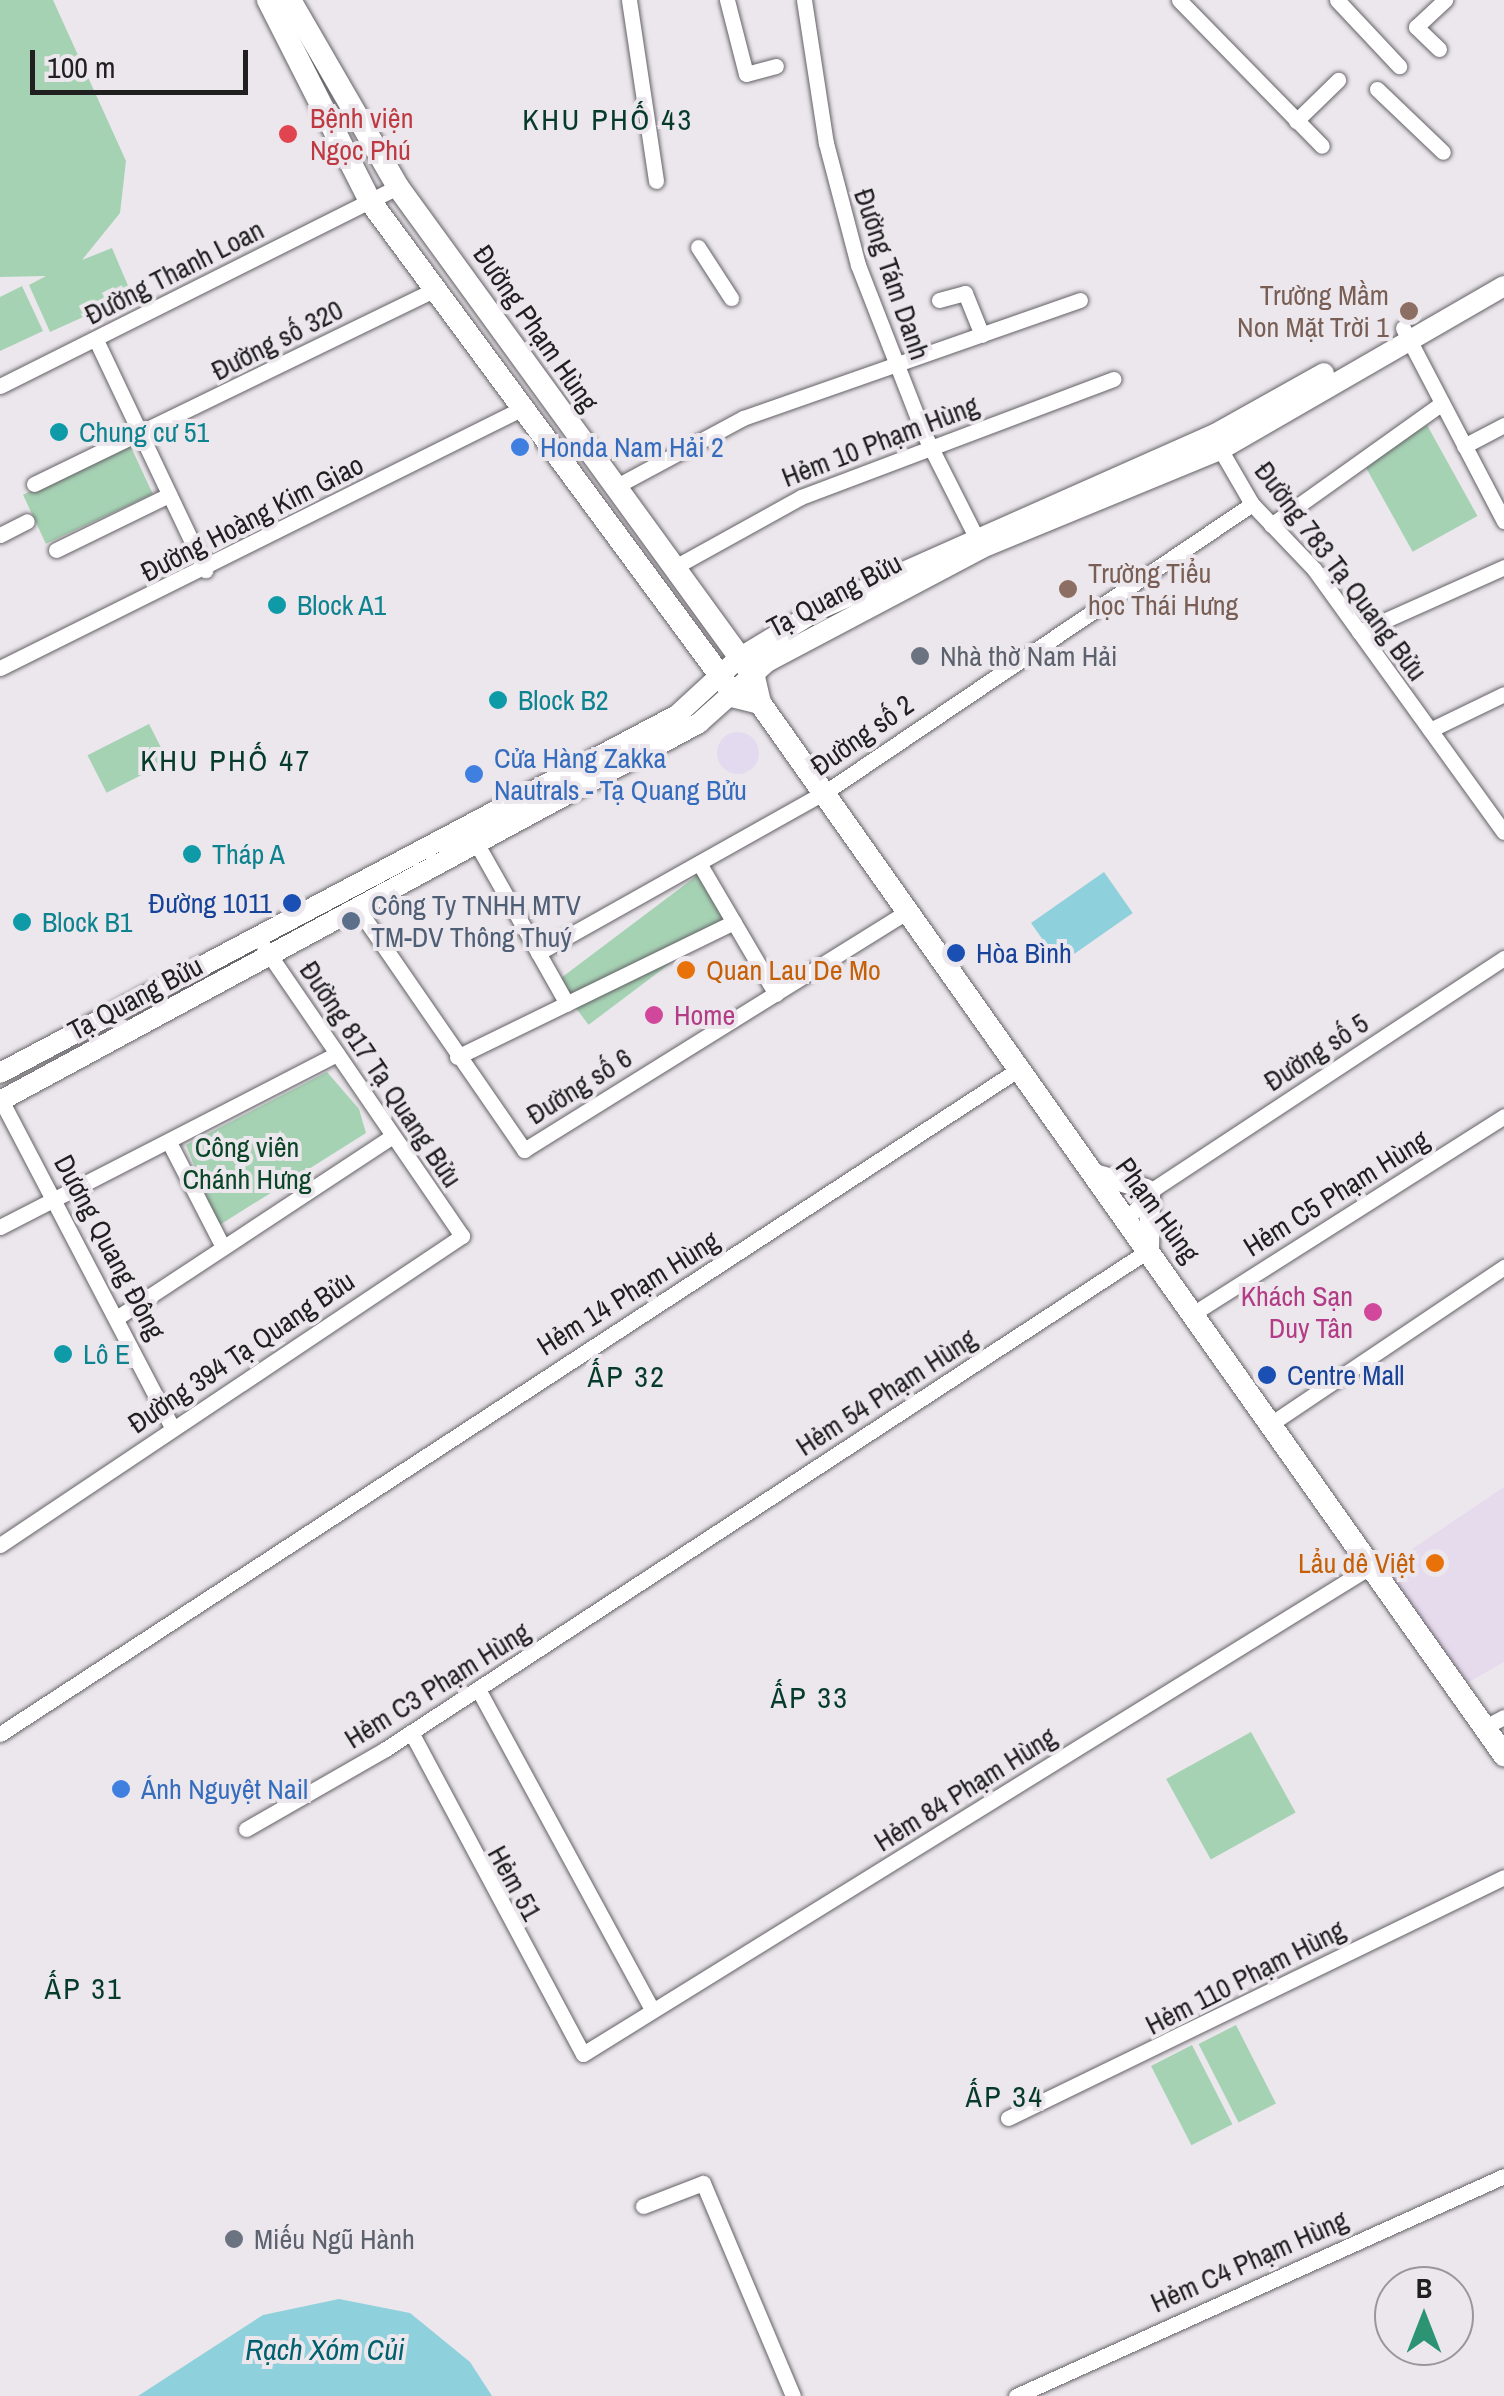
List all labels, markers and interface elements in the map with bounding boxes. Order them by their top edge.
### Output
scale bar [35,30,252,92]
text: 100 m [47,47,115,87]
place label: Bệnh viện Ngọc Phú [310,101,413,167]
district label: KHU PHỐ 43 [522,101,694,137]
marker: Bệnh viện Ngọc Phú [275,121,301,147]
street label: Đường Tám Danh [847,184,937,364]
street label: Đường Thanh Loan [79,212,269,332]
street label: Đường Phạm Hùng [466,238,606,418]
place label: Trường Mầm Non Mặt Trời 1 [1237,278,1389,344]
street label: Đường số 320 [206,293,348,387]
marker: Trường Mầm Non Mặt Trời 1 [1398,300,1420,322]
street label: Hẻm 10 Phạm Hùng [777,388,983,494]
place label: Chung cư 51 [79,415,209,449]
marker: Chung cư 51 [48,421,70,443]
place label: Honda Nam Hải 2 [540,430,724,464]
marker: Honda Nam Hải 2 [509,436,531,458]
street label: Đường Hoàng Kim Giao [135,447,369,589]
street label: Đường 783 Tạ Quang Bửu [1248,455,1434,687]
street label: Tạ Quang Bửu [761,546,907,644]
place label: Trường Tiểu học Thái Hưng [1088,556,1239,622]
marker: Trường Tiểu học Thái Hưng [1057,578,1079,600]
place label: Block A1 [297,588,388,622]
marker: Block A1 [266,594,288,616]
place label: Nhà thờ Nam Hải [940,639,1117,673]
marker: Nhà thờ Nam Hải [909,645,931,667]
place label: Block B2 [518,683,609,717]
street label: Đường số 2 [804,688,920,782]
marker: Block B2 [487,689,509,711]
place label: Cửa Hàng Zakka Nautrals - Tạ Quang Bửu [494,741,747,807]
district label: KHU PHỐ 47 [140,742,312,778]
marker: Cửa Hàng Zakka Nautrals - Tạ Quang Bửu [463,763,485,785]
place label: Tháp A [212,837,286,871]
marker: Tháp A [181,843,203,865]
place label: Đường 1011 [149,886,272,920]
place label: Công Ty TNHH MTV TM-DV Thông Thuý [371,888,582,954]
marker: Đường 1011 [281,892,303,914]
place label: Block B1 [42,905,133,939]
marker: Công Ty TNHH MTV TM-DV Thông Thuý [340,910,362,932]
marker: Block B1 [11,911,33,933]
place label: Hòa Bình [976,936,1072,970]
marker: Hòa Bình [945,942,967,964]
street label: Tạ Quang Bửu [62,949,208,1047]
place label: Quan Lau De Mo [706,953,881,987]
street label: Đường 817 Tạ Quang Bửu [293,954,469,1194]
marker: Quan Lau De Mo [675,959,697,981]
place label: Home [674,998,735,1032]
marker: Home [643,1004,665,1026]
street label: Đường số 5 [1258,1006,1374,1098]
street label: Đường số 6 [520,1041,638,1131]
street label: Hẻm C5 Phạm Hùng [1237,1123,1435,1263]
park label: Công viên Chánh Hưng [183,1130,311,1196]
street label: Dương Quang Đông [47,1149,173,1345]
street label: Phạm Hùng [1109,1151,1207,1269]
street label: Hẻm 14 Phạm Hùng [531,1224,725,1362]
street label: Đường 394 Tạ Quang Bửu [121,1264,361,1440]
place label: Khách Sạn Duy Tân [1241,1279,1353,1345]
marker: Khách Sạn Duy Tân [1362,1301,1384,1323]
street label: Hẻm 54 Phạm Hùng [790,1321,982,1463]
place label: Lô E [83,1337,130,1371]
marker: Lô E [52,1343,74,1365]
district label: ẤP 32 [587,1358,667,1394]
place label: Centre Mall [1287,1358,1404,1392]
marker: Centre Mall [1256,1364,1278,1386]
place label: Lẩu dê Việt [1298,1546,1415,1580]
marker: Lẩu dê Việt [1424,1552,1446,1574]
street label: Hẻm C3 Phạm Hùng [338,1615,536,1755]
district label: ẤP 33 [770,1679,850,1715]
street label: Hẻm 84 Phạm Hùng [868,1720,1062,1858]
place label: Ánh Nguyệt Nail [141,1772,308,1806]
marker: Ánh Nguyệt Nail [110,1778,132,1800]
street label: Hẻm 51 [481,1840,549,1926]
street label: Hẻm 110 Phạm Hùng [1140,1912,1350,2042]
district label: ẤP 31 [44,1970,124,2006]
district label: ẤP 34 [965,2078,1045,2114]
street label: Hẻm C4 Phạm Hùng [1145,2203,1353,2319]
place label: Miếu Ngũ Hành [254,2222,415,2256]
marker: Miếu Ngũ Hành [223,2228,245,2250]
north arrow [1374,2266,1474,2366]
text: B [1416,2269,1432,2307]
water label: Rạch Xóm Củi [245,2331,405,2367]

